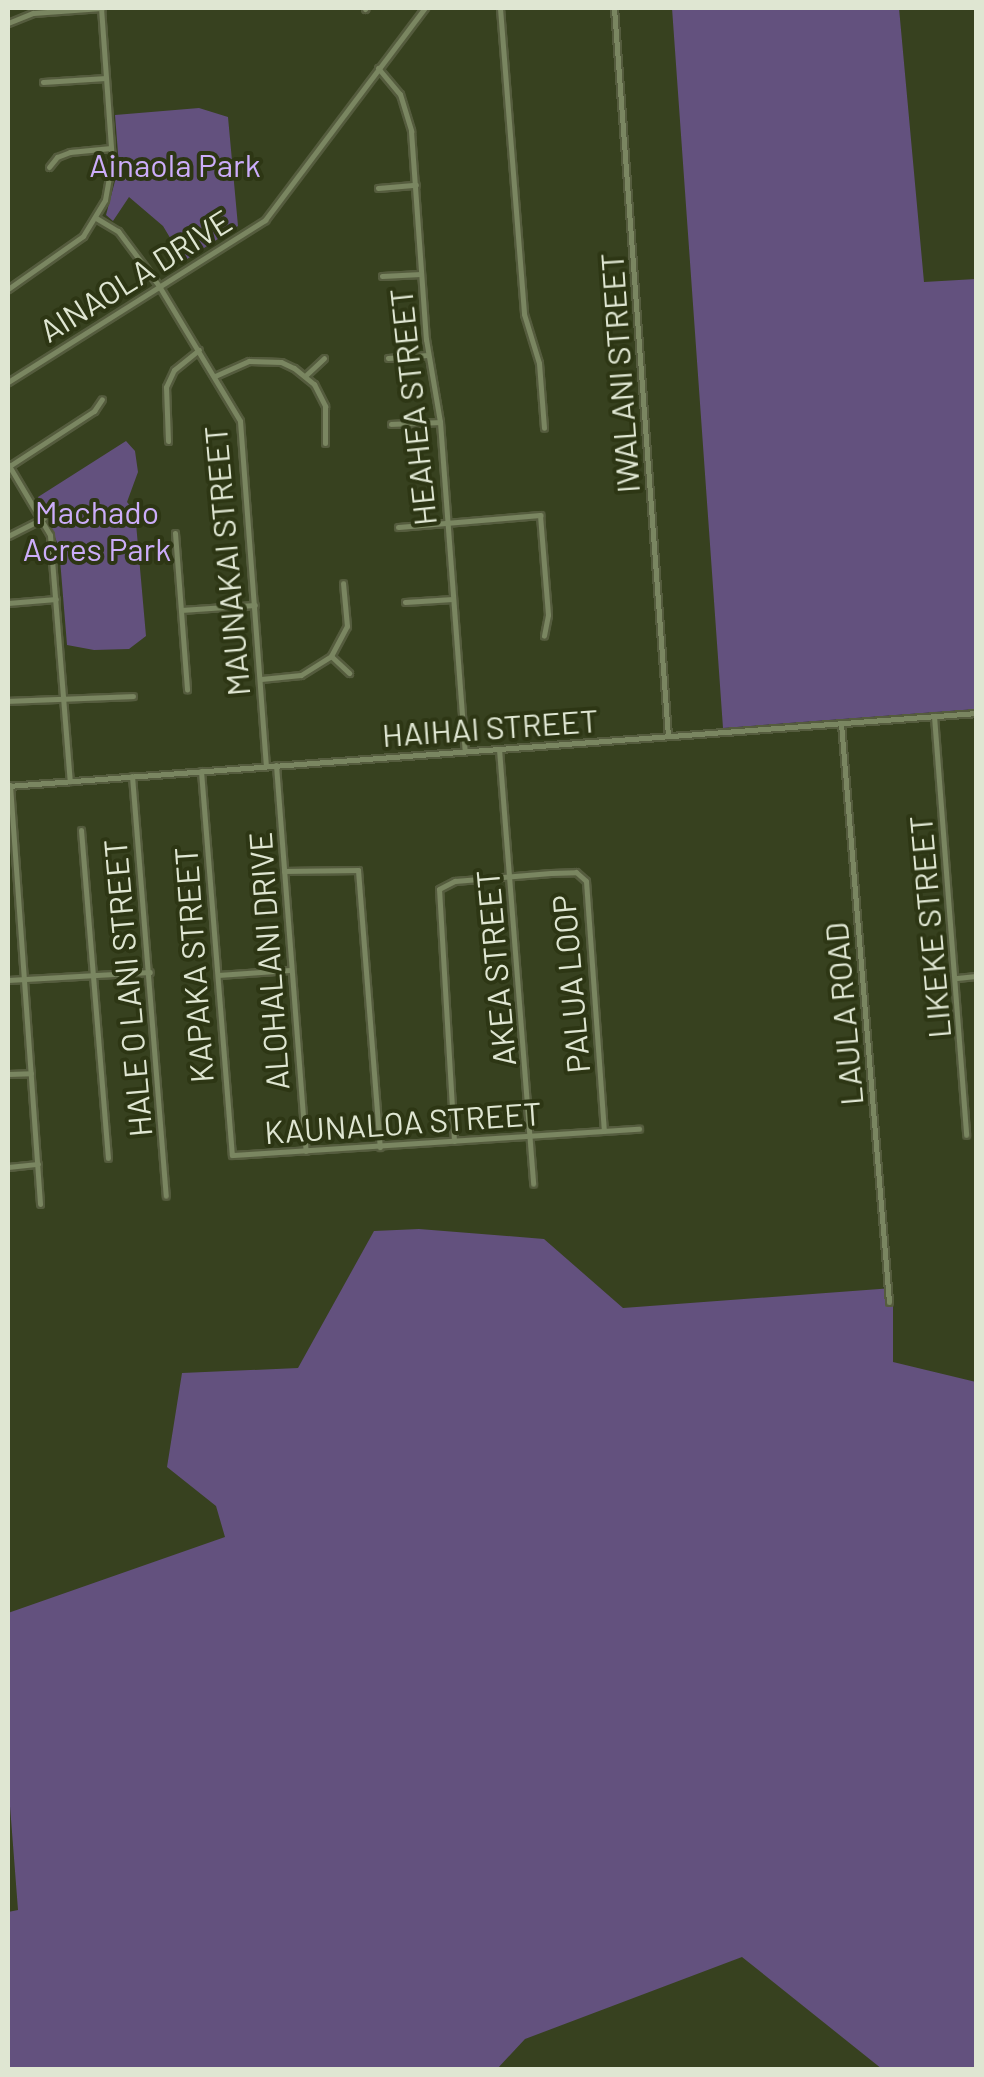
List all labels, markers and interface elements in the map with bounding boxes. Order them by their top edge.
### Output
park label: Ainaola Park [89,145,261,183]
street label: AINAOLA DRIVE [32,201,238,349]
street label: IWALANI STREET [591,252,647,494]
street label: HEAHEA STREET [380,286,444,528]
street label: MAUNAKAI STREET [195,424,257,698]
park label: Machado Acres Park [23,493,171,568]
street label: HAIHAI STREET [381,700,599,754]
street label: LIKEKE STREET [900,814,958,1040]
street label: ALOHALANI DRIVE [240,831,296,1091]
street label: HALE O LANI STREET [95,837,159,1139]
street label: KAPAKA STREET [166,846,220,1084]
street label: AKEA STREET [467,868,523,1068]
street label: PALUA LOOP [543,893,597,1075]
street label: LAULA ROAD [816,921,870,1107]
street label: KAUNALOA STREET [263,1093,543,1151]

